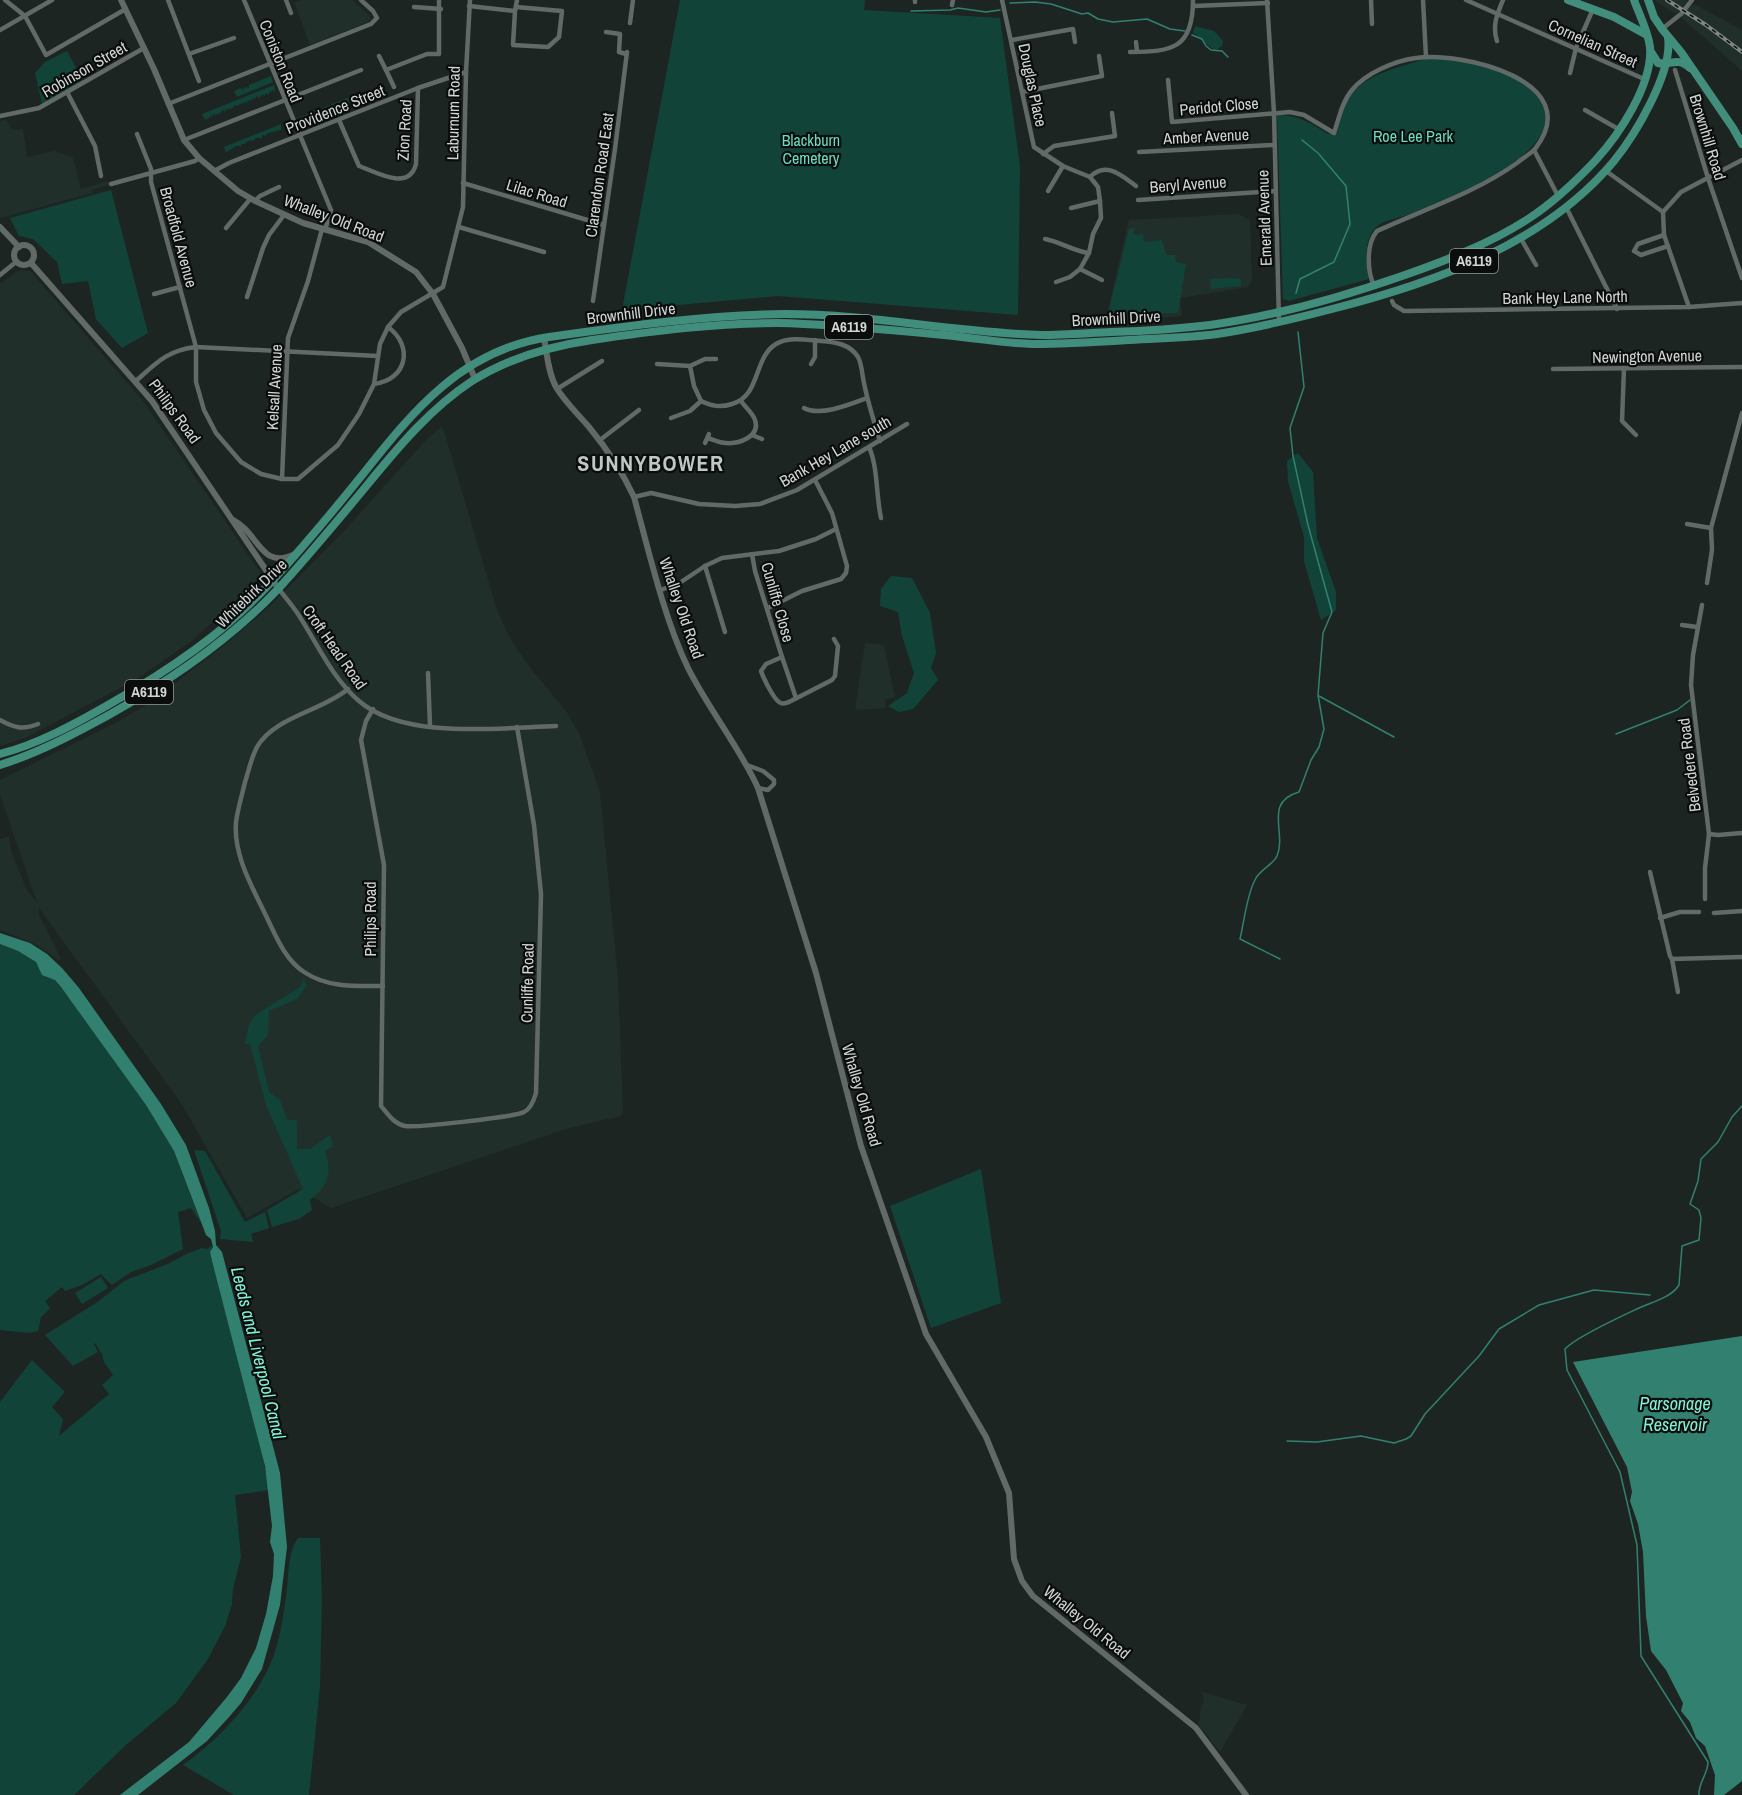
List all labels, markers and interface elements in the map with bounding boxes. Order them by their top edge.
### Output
street label: Cornelian Street [1545,14,1641,73]
street label: Coniston Road [254,16,308,106]
street label: Robinson Street [37,36,131,102]
street label: Douglas Place [1013,41,1053,129]
street label: Laburnum Road [441,66,465,160]
street label: Providence Street [282,79,388,139]
street label: Brownhill Road [1684,91,1732,183]
street label: Peridot Close [1178,92,1260,120]
street label: Zion Road [391,99,417,161]
street label: Clarendon Road East [579,111,619,239]
street label: Amber Avenue [1162,123,1249,149]
park label: Roe Lee Park [1373,125,1454,147]
park label: Blackburn Cemetery [782,129,840,169]
street label: Beryl Avenue [1149,170,1227,198]
street label: Emerald Avenue [1251,170,1277,266]
street label: Lilac Road [504,173,570,213]
street label: Broadfold Avenue [155,184,203,290]
street label: Whalley Old Road [281,189,387,247]
road number: A6119 [1450,249,1498,273]
street label: Bank Hey Lane North [1502,285,1628,309]
street label: Brownhill Drive [586,297,676,329]
street label: Brownhill Drive [1071,305,1161,331]
road number: A6119 [825,315,873,339]
street label: Kelsall Avenue [261,344,287,430]
street label: Newington Avenue [1592,344,1702,368]
street label: Philips Road [144,374,206,448]
street label: Bank Hey Lane south [775,410,895,492]
district label: SUNNYBOWER [577,448,725,478]
street label: Whitebirk Drive [211,553,291,633]
street label: Whalley Old Road [654,554,710,662]
street label: Cunliffe Close [756,559,800,645]
street label: Croft Head Road [298,600,372,694]
road number: A6119 [125,680,173,704]
street label: Belvedere Road [1672,717,1706,813]
street label: Philips Road [359,881,381,957]
street label: Cunliffe Road [515,943,539,1023]
street label: Whalley Old Road [837,1041,887,1149]
water label: Leeds and Liverpool Canal [225,1264,292,1442]
water label: Parsonage Reservoir [1639,1391,1711,1437]
street label: Whalley Old Road [1039,1580,1135,1664]

